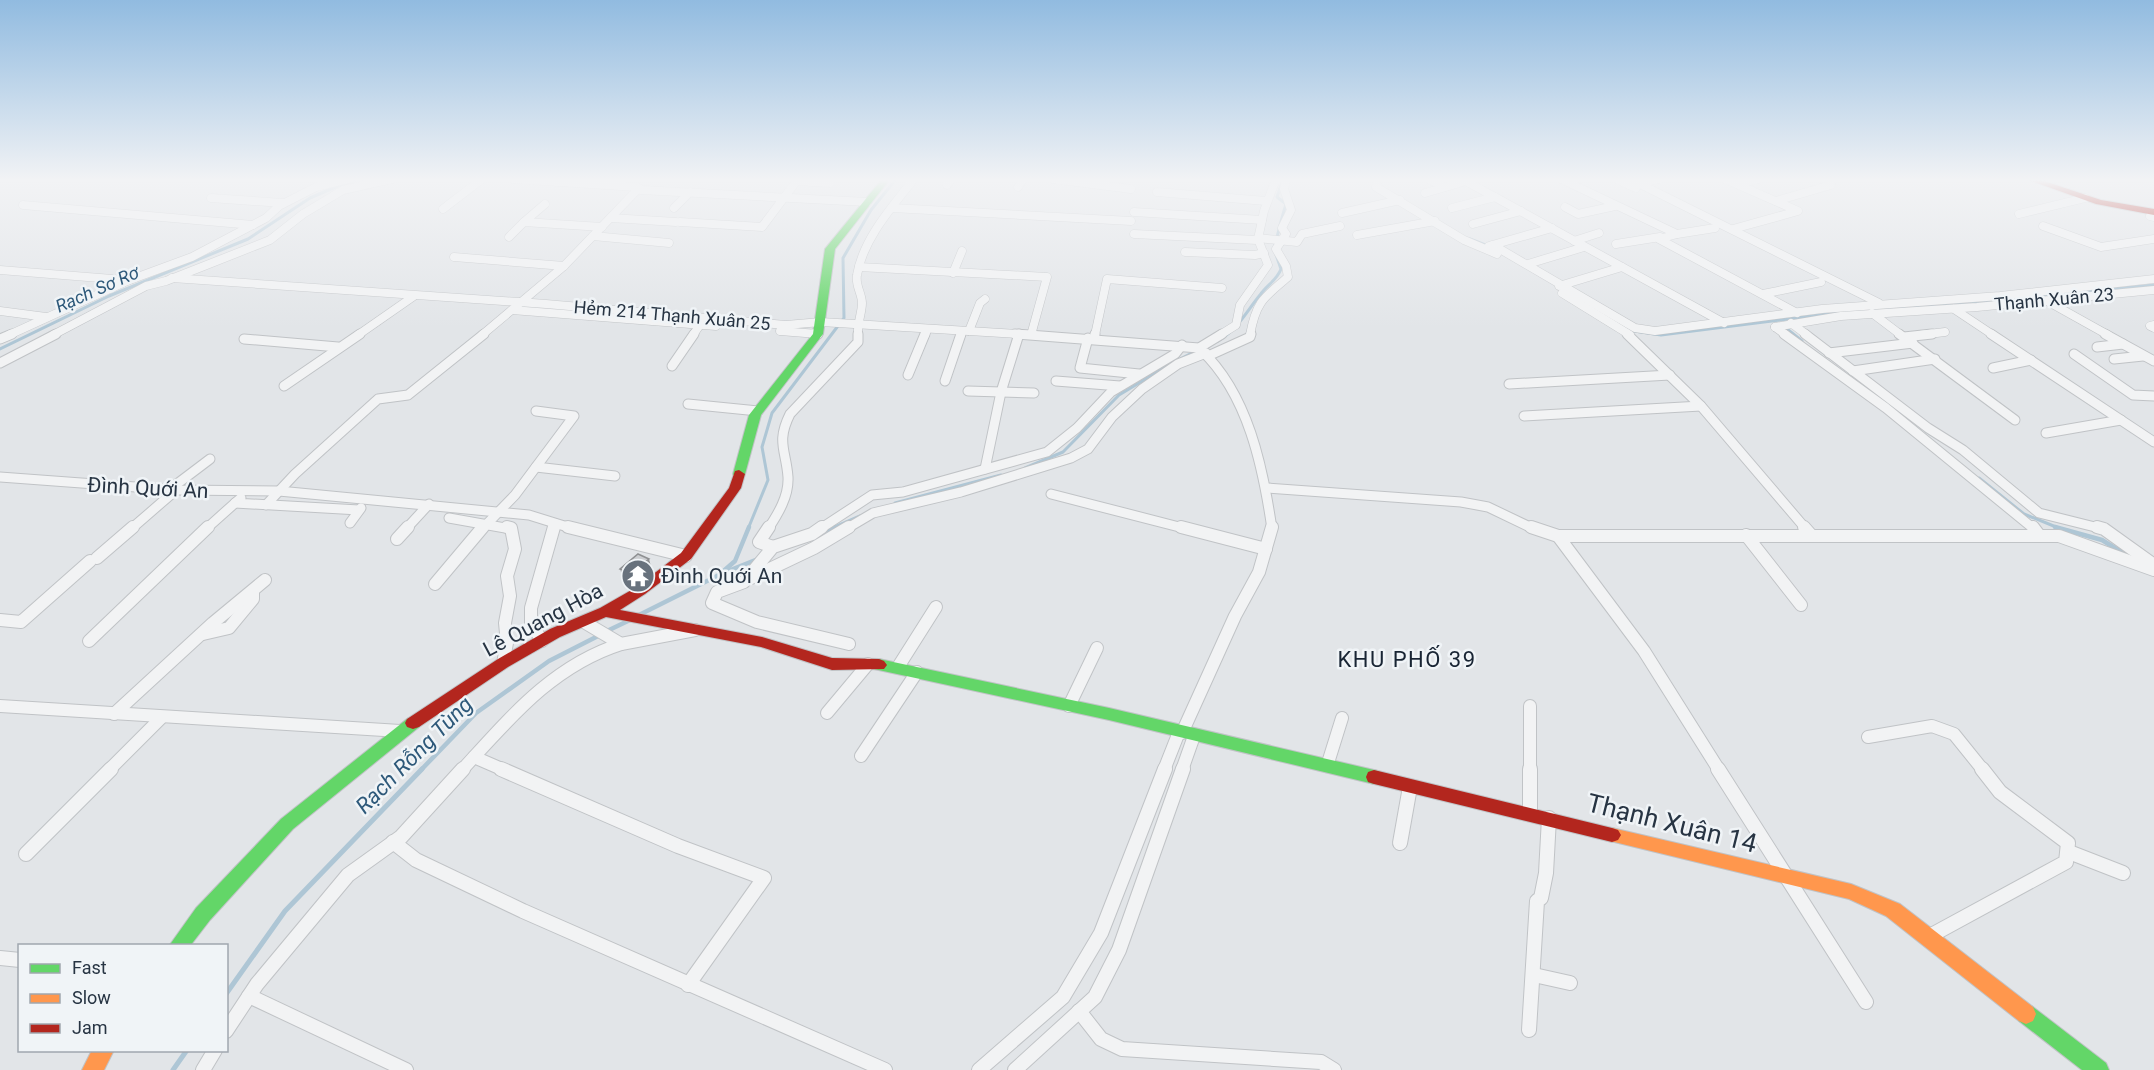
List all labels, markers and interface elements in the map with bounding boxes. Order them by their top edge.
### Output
water label: Rạch Sơ Rơ [52,261,144,317]
street label: Thạnh Xuân 23 [1993,283,2115,315]
street label: Hẻm 214 Thạnh Xuân 25 [573,296,771,334]
street label: Đình Quới An [87,473,209,503]
temple icon: Đình Quới An [620,558,656,594]
place label: Đình Quới An [661,564,782,588]
street label: Lê Quang Hòa [479,578,607,662]
district label: KHU PHỐ 39 [1337,645,1477,672]
water label: Rạch Rỗng Tùng [351,692,477,818]
street label: Thạnh Xuân 14 [1584,787,1760,859]
legend [18,944,228,1052]
text: Fast [72,957,107,978]
text: Slow [72,987,111,1008]
text: Jam [72,1017,108,1038]

